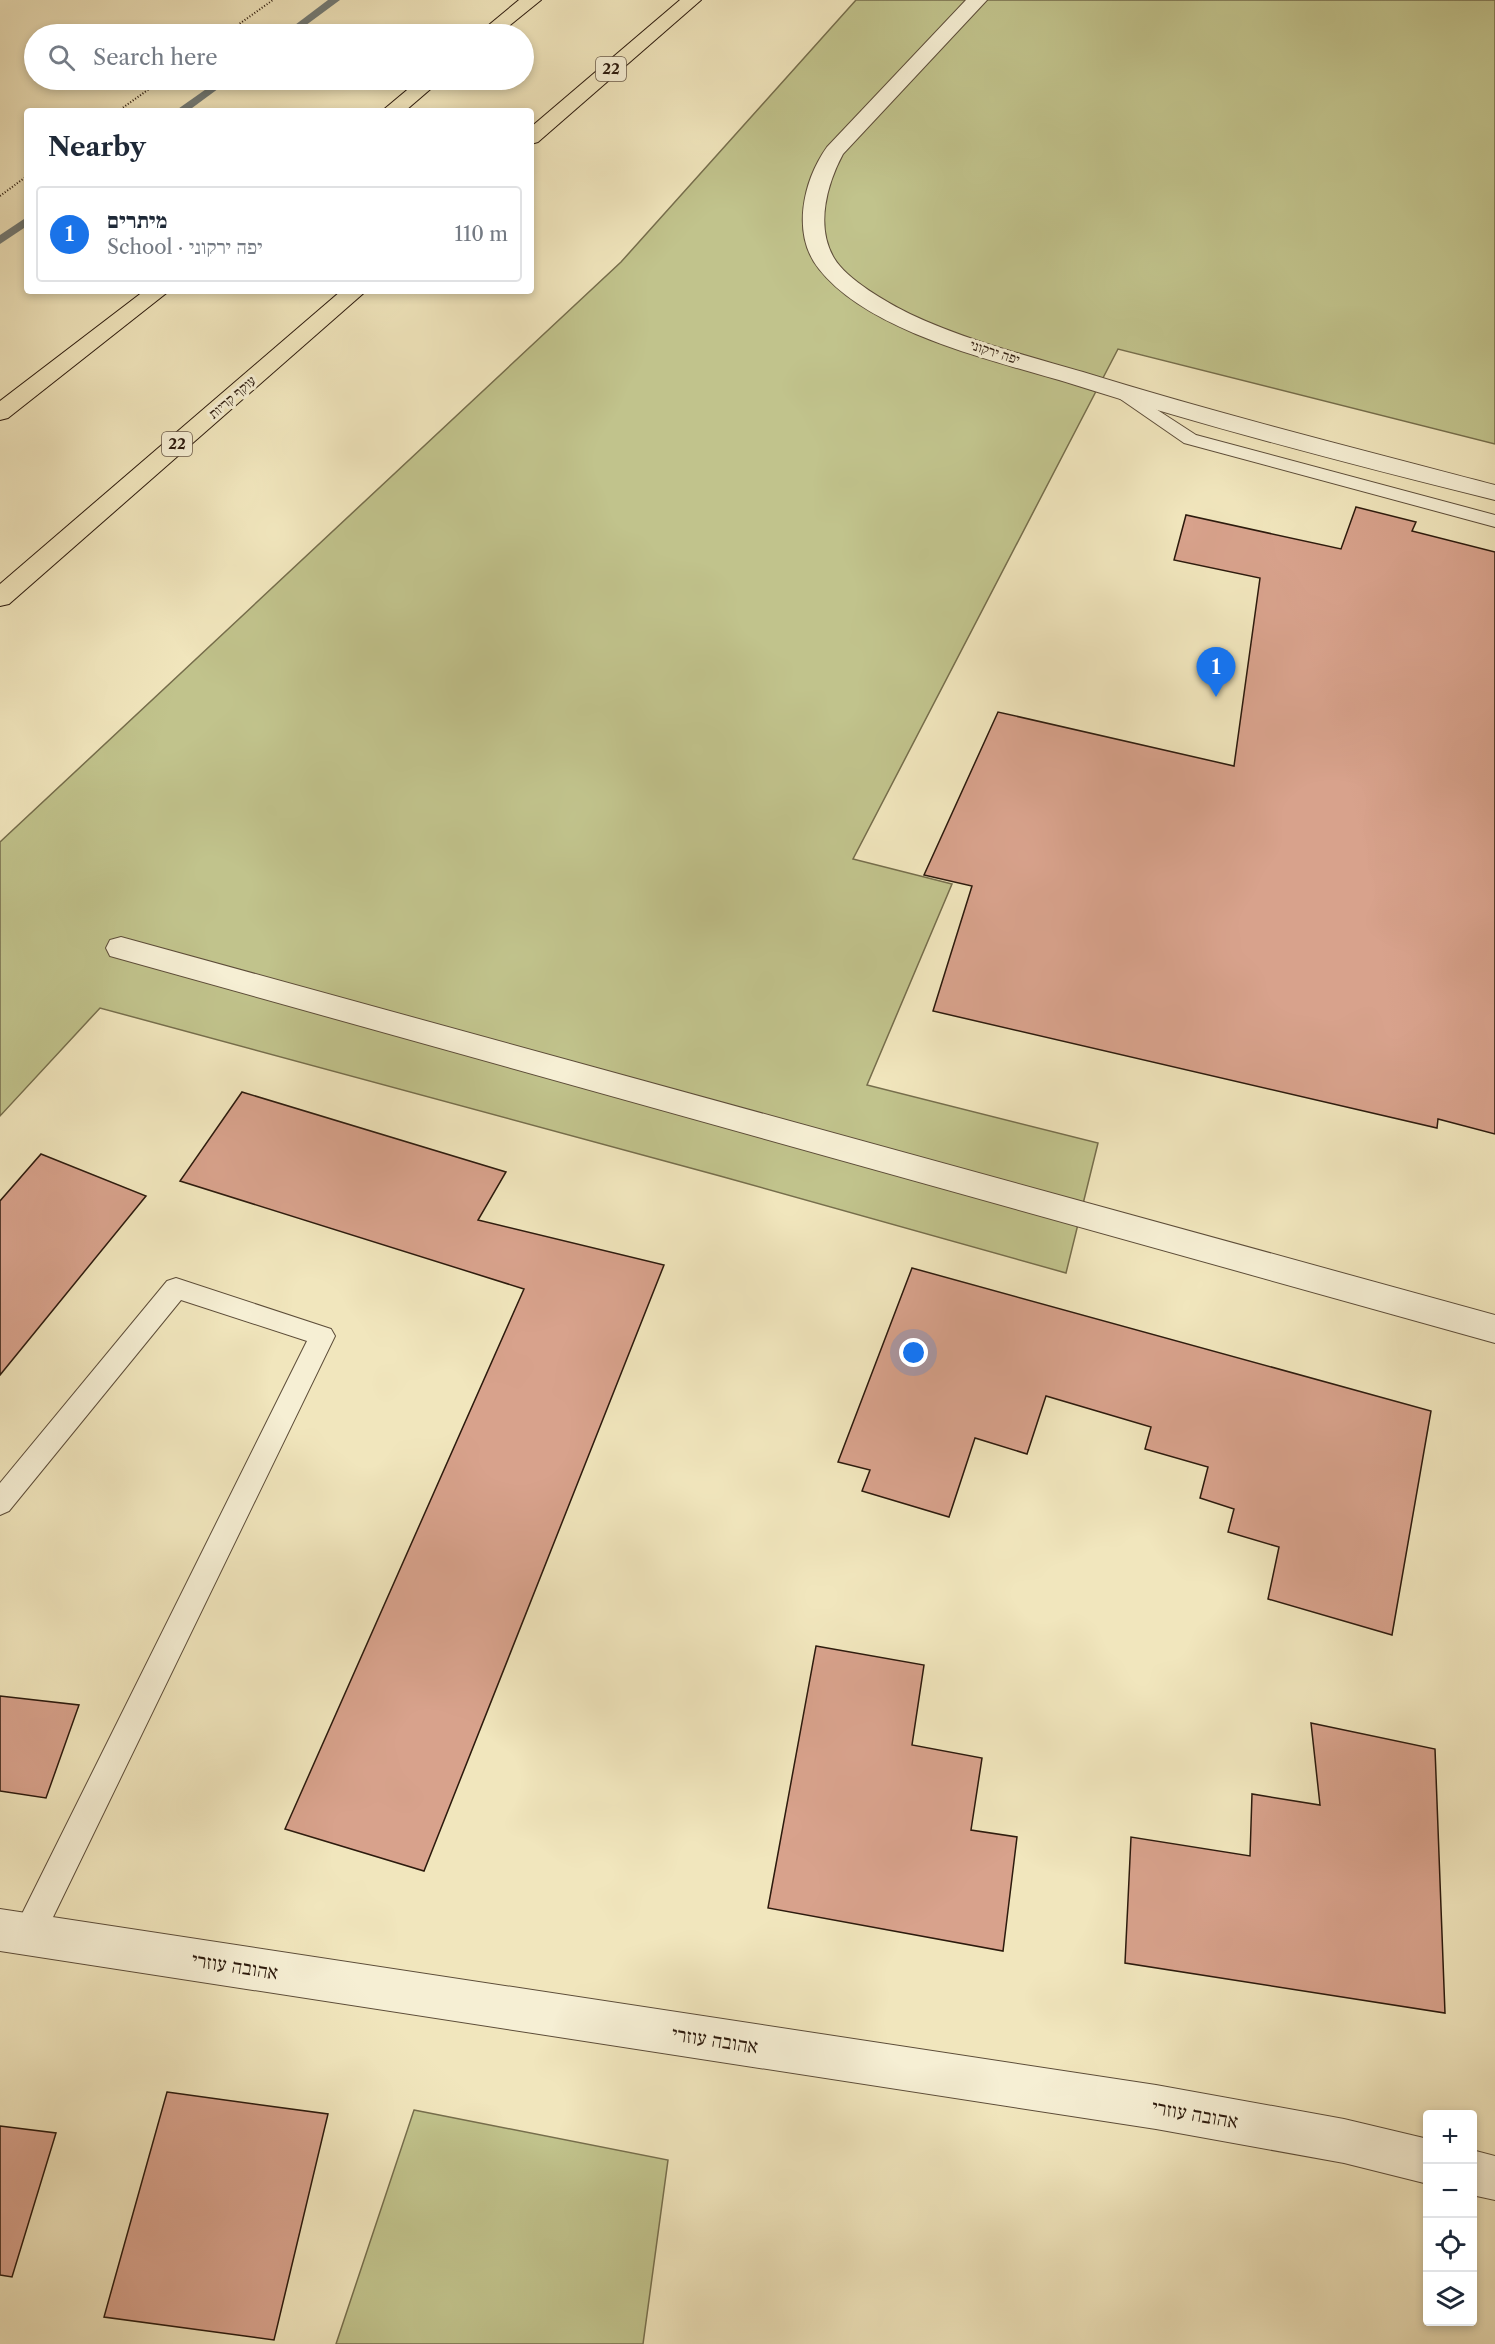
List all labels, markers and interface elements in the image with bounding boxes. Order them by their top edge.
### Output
search box [24,24,534,90]
icon: search [45,41,78,74]
text: Search here [93,44,218,71]
road number: 22 [596,57,626,81]
text: Nearby [48,131,146,163]
text: מיתרים [107,207,167,234]
text: 1 [65,222,74,246]
text: 110 m [455,222,508,246]
text: School · יפה ירקוני [107,235,262,259]
street label: יפה ירקוני [968,335,1022,369]
street label: עוקף קריות [205,371,260,423]
road number: 22 [162,432,192,456]
pin: 1 [1196,648,1236,697]
your location [899,1338,928,1367]
street label: אהובה עוזרי [190,1947,280,1985]
street label: אהובה עוזרי [670,2021,760,2059]
street label: אהובה עוזרי [1150,2095,1240,2133]
map controls [1423,2110,1477,2326]
button: + [1423,2110,1477,2164]
button: − [1423,2164,1477,2218]
button: locate [1423,2218,1477,2272]
button: layers [1423,2272,1477,2326]

